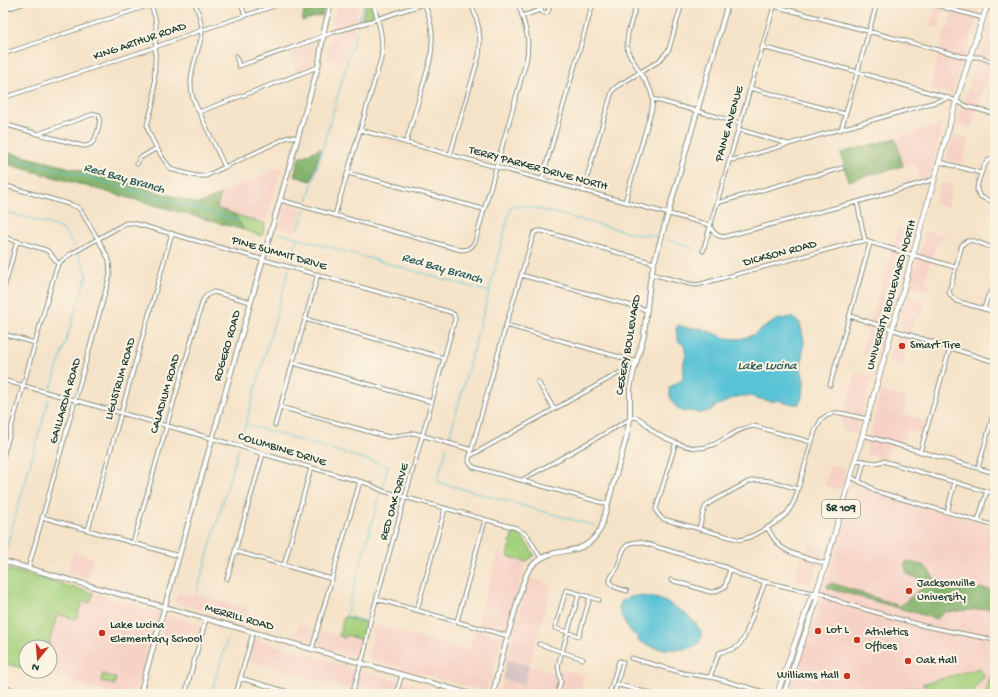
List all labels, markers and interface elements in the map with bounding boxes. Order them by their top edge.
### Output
street label: KING ARTHUR ROAD [92,20,188,64]
street label: PAINE AVENUE [712,84,748,164]
street label: TERRY PARKER DRIVE NORTH [466,143,609,194]
water label: Red Bay Branch [82,160,167,198]
street label: UNIVERSITY BOULEVARD NORTH [864,218,920,372]
street label: PINE SUMMIT DRIVE [229,233,329,274]
street label: DICKSON ROAD [741,237,819,271]
water label: Red Bay Branch [400,250,485,288]
street label: CESERY BOULEVARD [613,294,645,396]
street label: ROGERO ROAD [211,309,245,383]
street label: LIGUSTRUM ROAD [103,336,139,422]
place label: Smart Tire [910,339,961,353]
marker: Smart Tire [897,341,907,351]
street label: CALADIUM ROAD [148,352,184,435]
street label: GAILLARDIA ROAD [47,356,85,446]
water label: Lake Lucina [737,359,797,374]
street label: COLUMBINE DRIVE [236,430,328,470]
street label: RED OAK DRIVE [377,461,413,542]
road number: SR 109 [822,500,860,518]
place label: Jacksonville University [917,577,976,605]
marker: Jacksonville University [904,586,914,596]
street label: MERRILL ROAD [203,601,275,635]
place label: Lake Lucina Elementary School [110,619,203,647]
place label: Lot L [826,624,849,638]
marker: Lot L [813,626,823,636]
place label: Athletics Offices [865,626,909,654]
marker: Lake Lucina Elementary School [97,628,107,638]
marker: Athletics Offices [852,635,862,645]
north arrow [18,639,58,679]
place label: Oak Hall [916,654,957,668]
marker: Oak Hall [903,656,913,666]
text: N [30,660,41,673]
place label: Williams Hall [777,669,839,683]
marker: Williams Hall [842,671,852,681]

